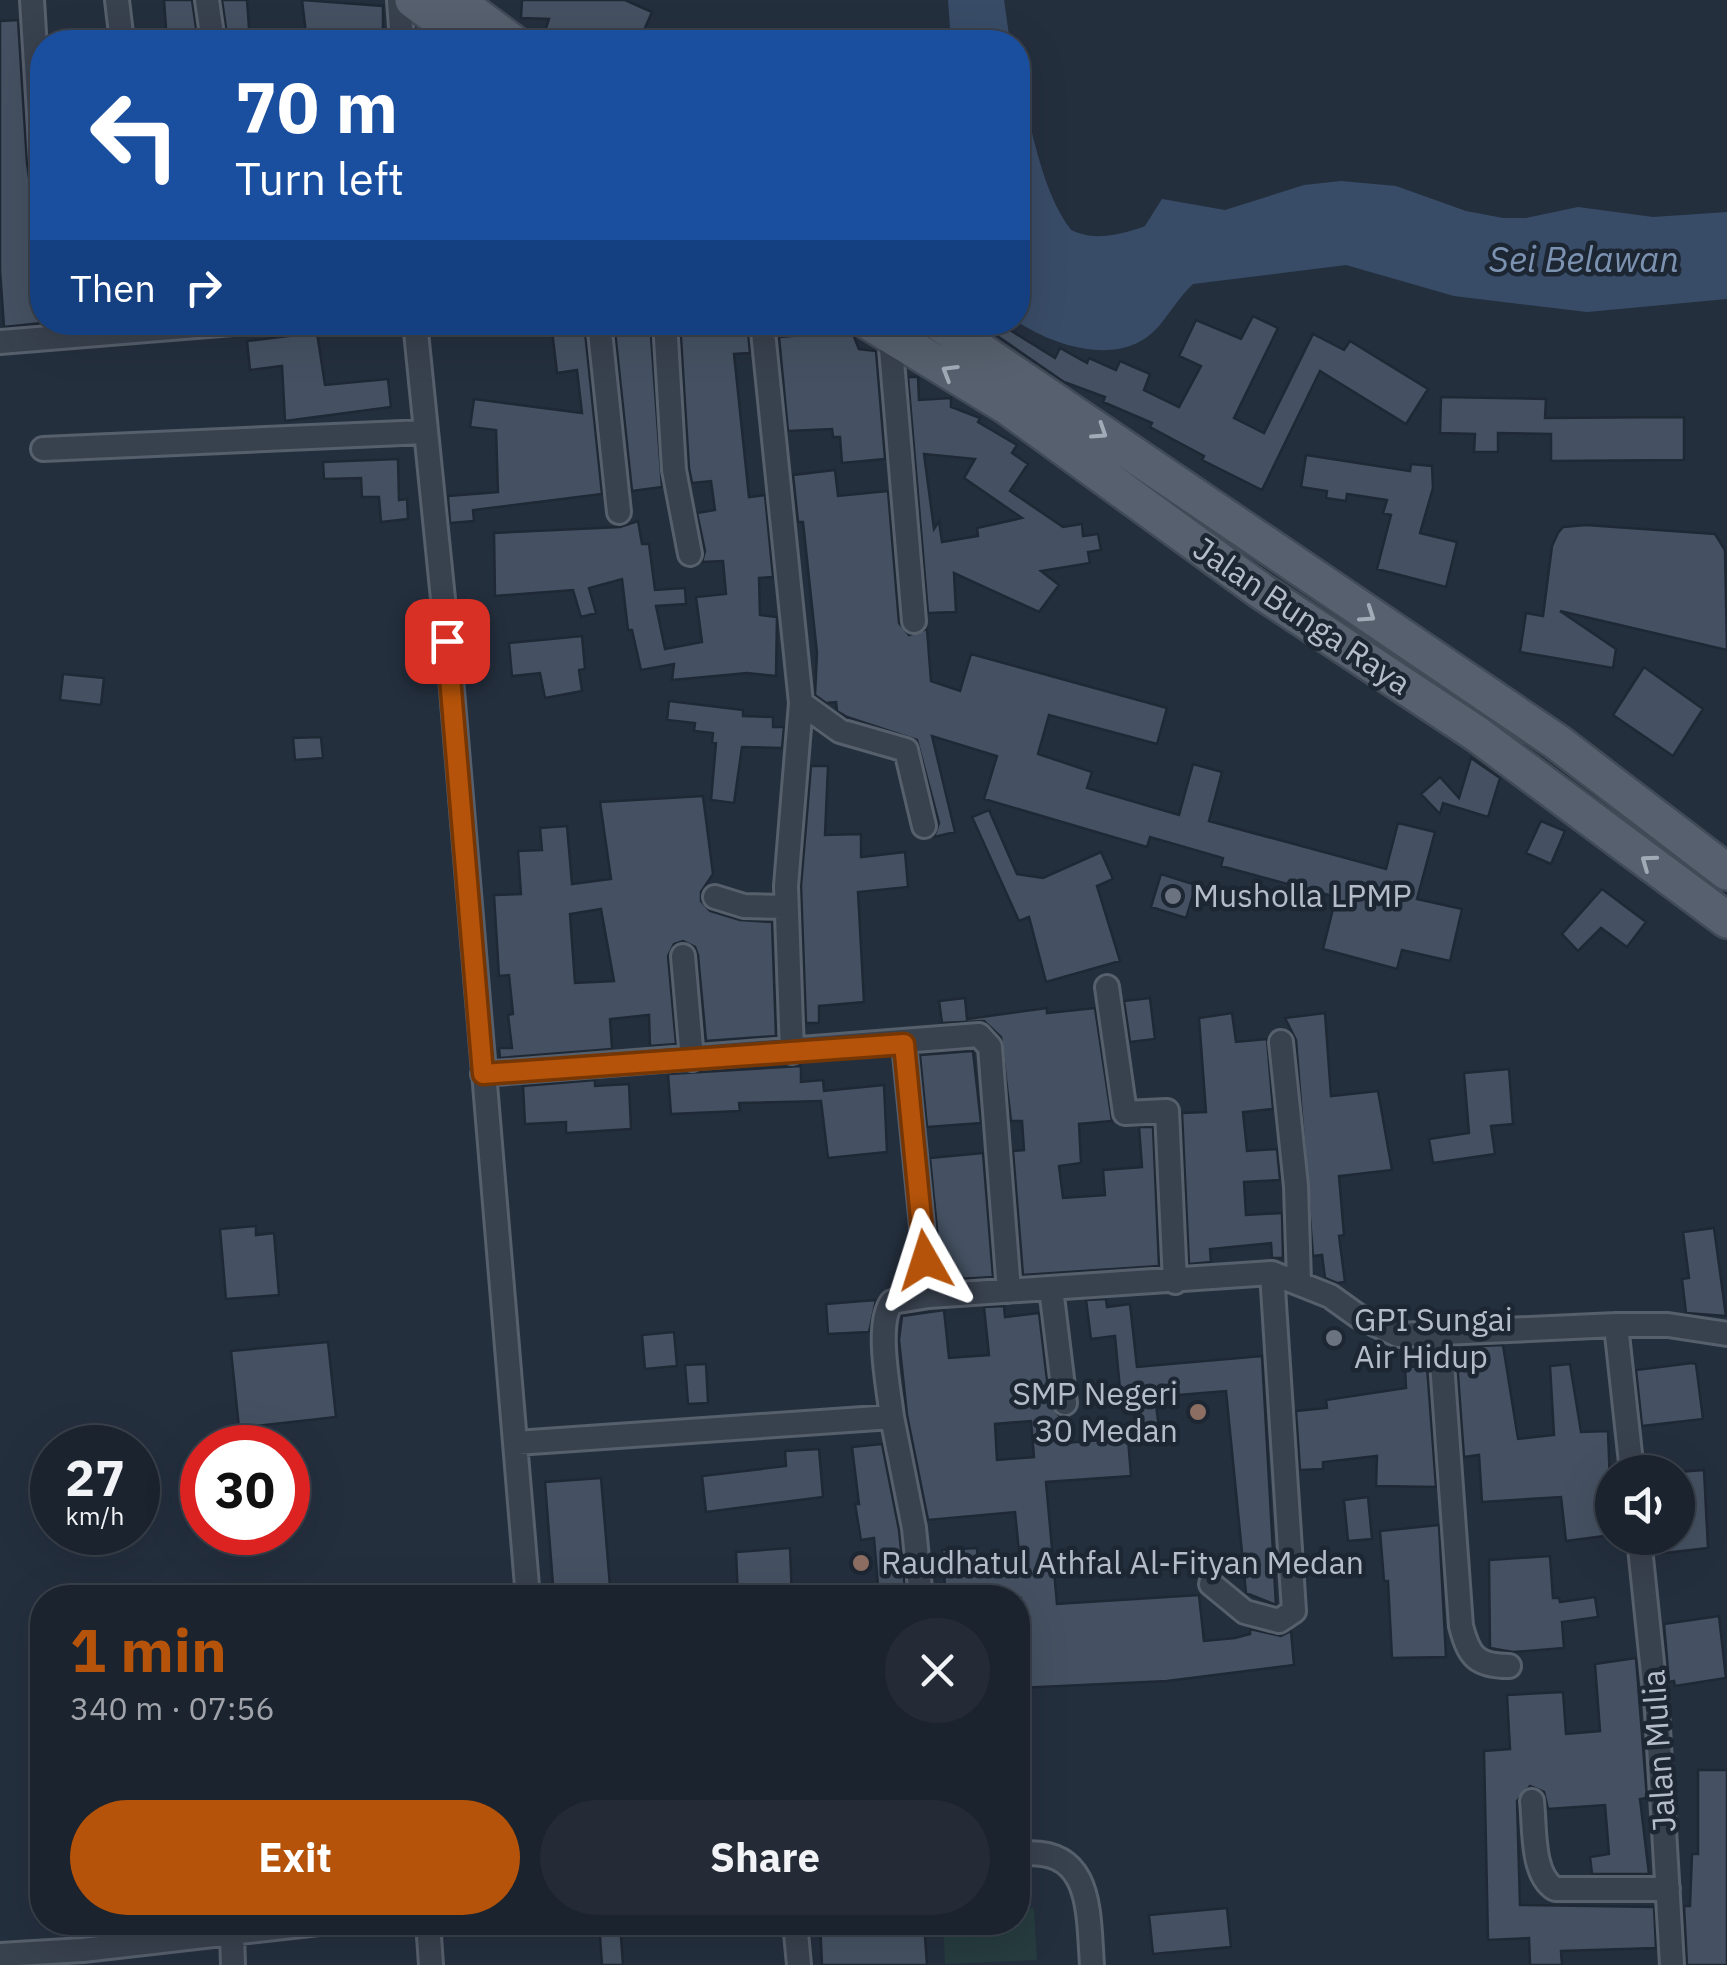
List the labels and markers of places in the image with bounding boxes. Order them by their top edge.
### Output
pin [405,599,490,684]
place label: Musholla LPMP [1193,874,1412,916]
marker: Musholla LPMP [1162,885,1184,907]
place label: GPI Sungai Air Hidup [1354,1298,1513,1377]
marker: GPI Sungai Air Hidup [1323,1327,1345,1349]
place label: SMP Negeri 30 Medan [1012,1372,1178,1451]
marker: SMP Negeri 30 Medan [1187,1401,1209,1423]
place label: Raudhatul Athfal Al-Fityan Medan [881,1541,1364,1583]
marker: Raudhatul Athfal Al-Fityan Medan [850,1552,872,1574]

